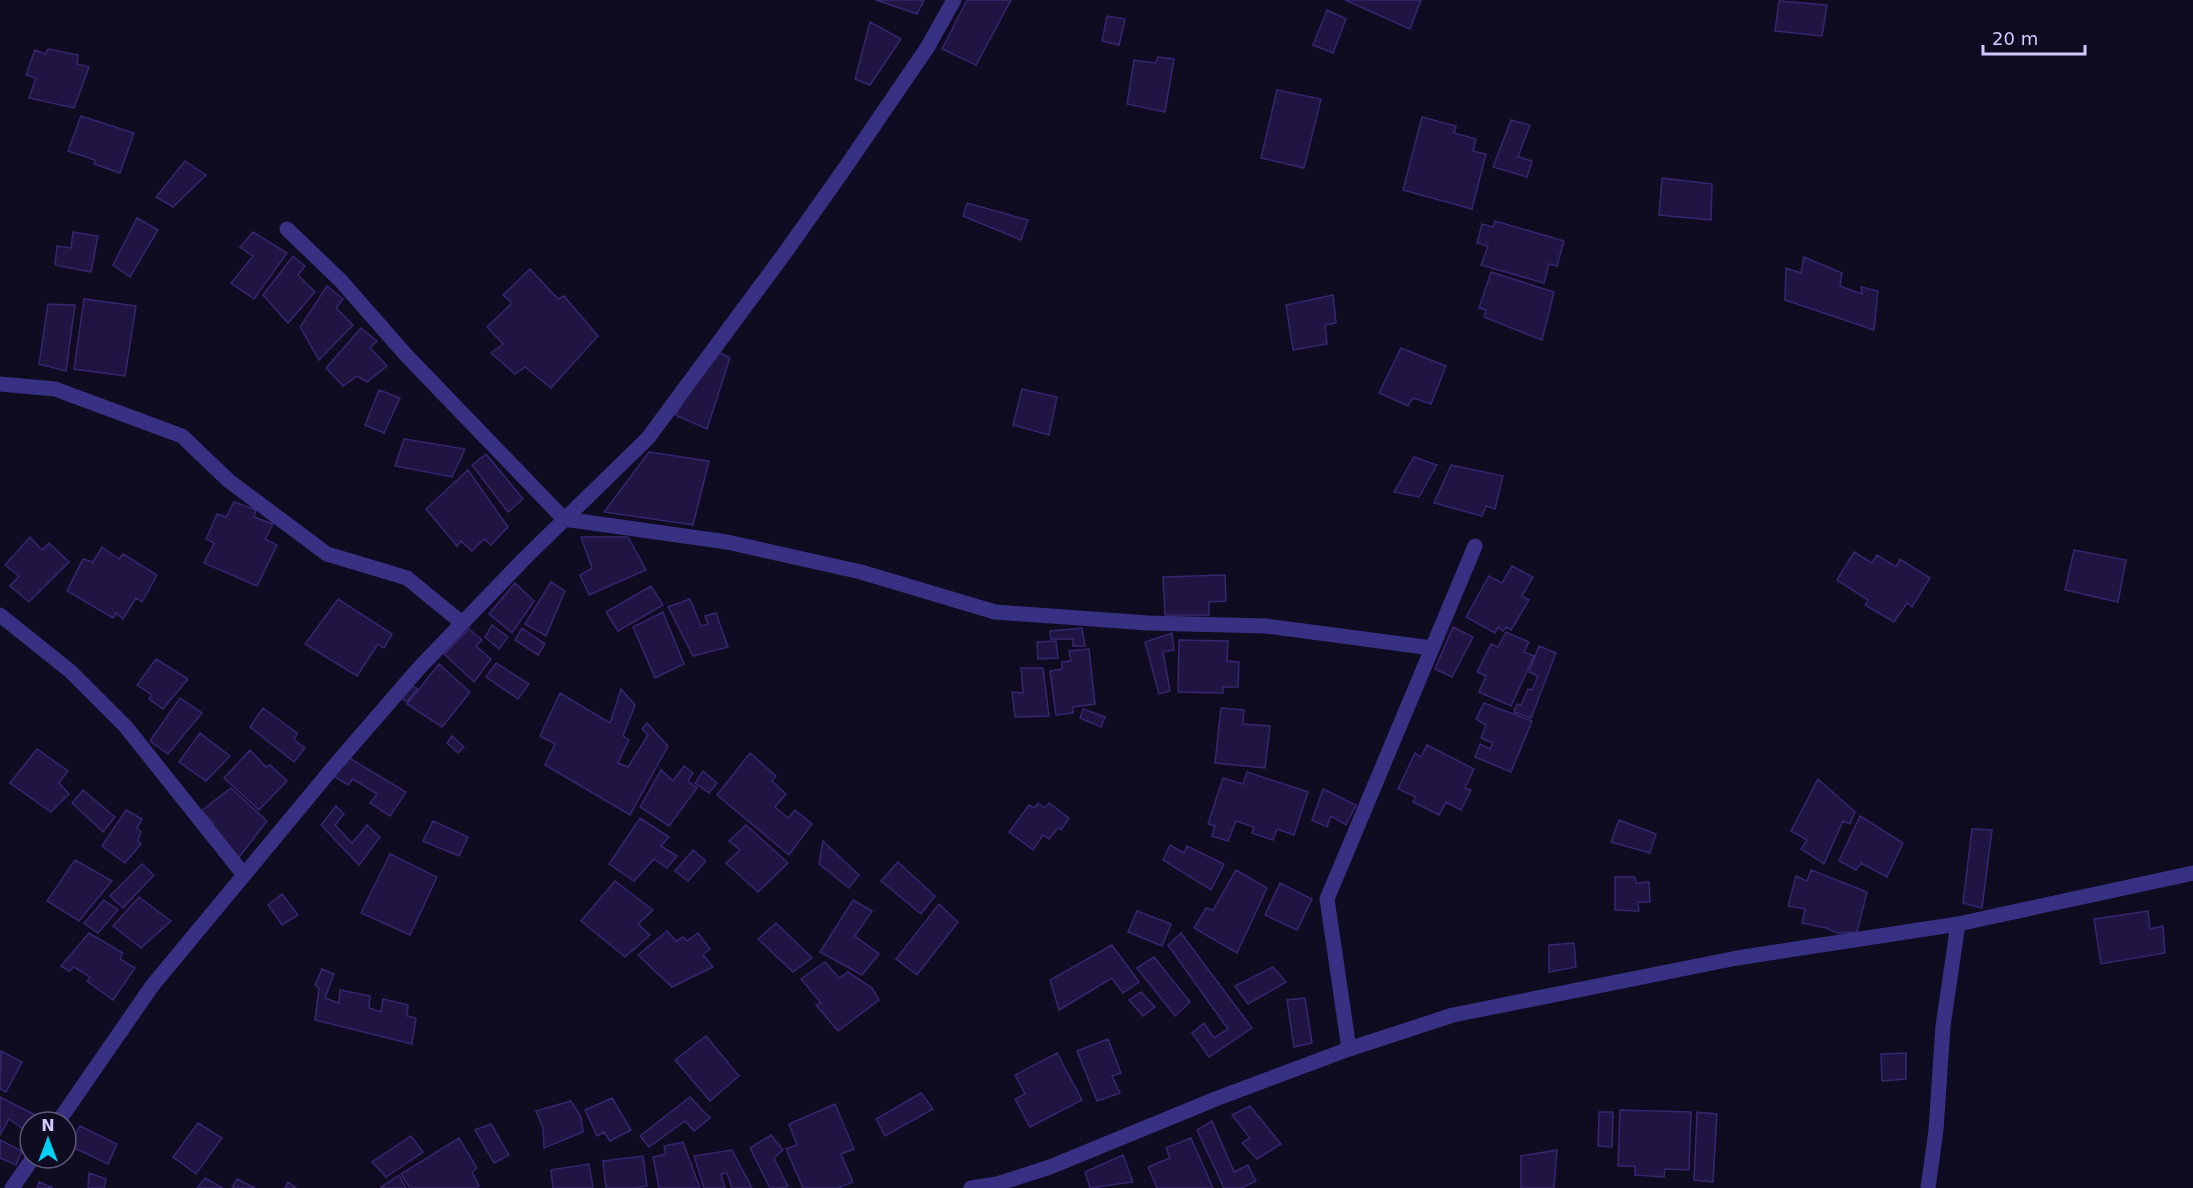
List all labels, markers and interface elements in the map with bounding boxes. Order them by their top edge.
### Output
scale bar [1983,18,2085,56]
text: 20 m [1992,28,2038,49]
north arrow [18,1110,78,1170]
text: N [41,1116,55,1135]

